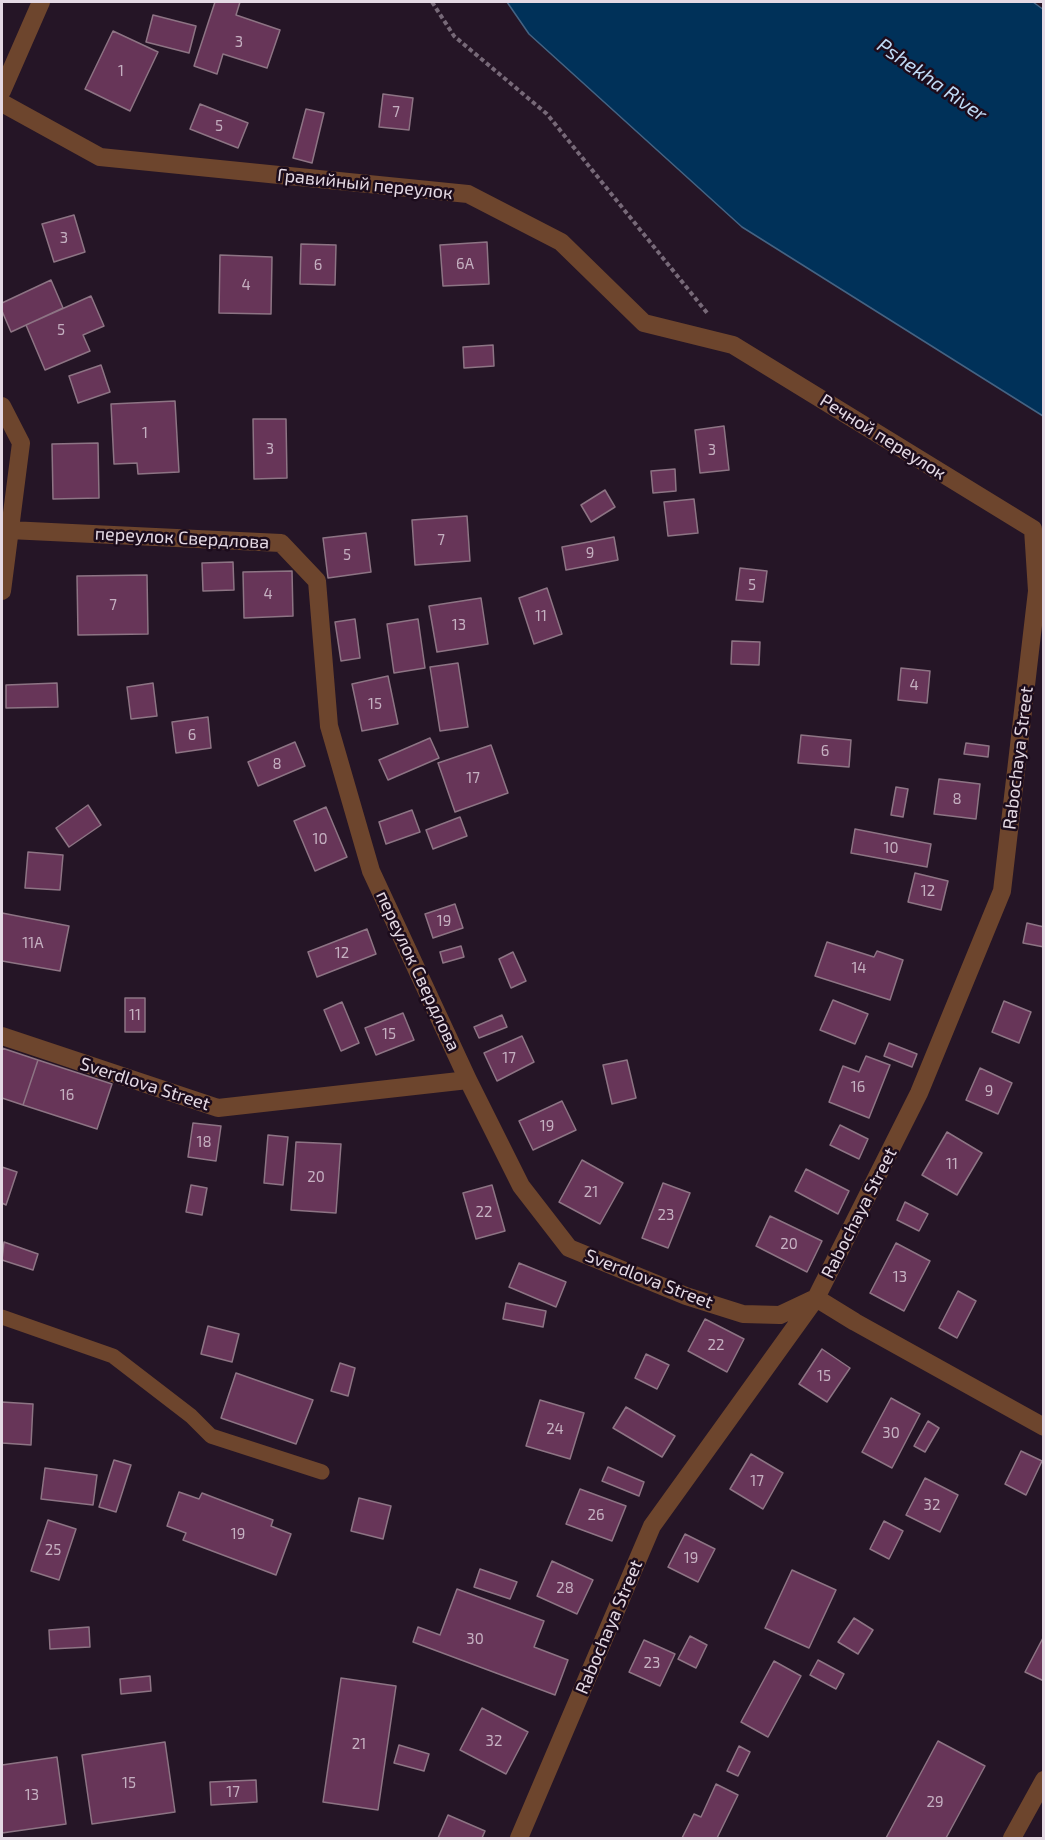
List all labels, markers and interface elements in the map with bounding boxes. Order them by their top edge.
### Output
house number: 3 [235,33,243,51]
water label: Pshekha River [872,33,992,127]
house number: 1 [118,62,124,80]
house number: 7 [392,103,400,121]
house number: 5 [215,117,223,135]
street label: Гравийный переулок [276,164,454,204]
house number: 3 [60,229,68,247]
house number: 6А [456,255,474,273]
house number: 6 [314,256,322,274]
house number: 4 [241,276,251,294]
house number: 5 [57,321,65,339]
street label: Речной переулок [816,390,950,484]
house number: 1 [142,424,148,442]
house number: 3 [266,440,274,458]
house number: 3 [708,441,716,459]
street label: переулок Свердлова [94,523,270,553]
house number: 7 [437,531,445,549]
house number: 9 [586,544,594,562]
house number: 5 [343,546,351,564]
house number: 5 [748,576,756,594]
house number: 4 [263,585,273,603]
house number: 7 [109,596,117,614]
house number: 11 [535,607,547,625]
house number: 13 [452,616,466,634]
house number: 4 [909,676,919,694]
street label: Rabochaya Street [999,685,1037,831]
house number: 15 [368,695,382,713]
house number: 6 [188,726,196,744]
house number: 6 [821,742,829,760]
house number: 8 [272,755,282,773]
house number: 17 [466,769,480,787]
house number: 8 [952,790,962,808]
house number: 10 [312,830,328,848]
house number: 10 [883,839,899,857]
house number: 12 [921,882,935,900]
street label: переулок Свердлова [371,887,465,1055]
house number: 19 [437,912,451,930]
house number: 11А [22,934,44,952]
house number: 12 [335,944,349,962]
house number: 14 [851,959,867,977]
house number: 11 [129,1006,141,1024]
house number: 15 [382,1025,396,1043]
house number: 17 [502,1049,516,1067]
street label: Sverdlova Street [77,1053,213,1115]
house number: 16 [851,1078,865,1096]
house number: 9 [985,1082,993,1100]
house number: 16 [60,1086,74,1104]
house number: 19 [540,1117,554,1135]
house number: 18 [196,1133,212,1151]
street label: Rabochaya Street [817,1144,901,1282]
house number: 11 [946,1155,958,1173]
house number: 20 [307,1168,325,1186]
house number: 21 [584,1183,598,1201]
house number: 22 [476,1203,492,1221]
house number: 23 [658,1206,674,1224]
house number: 20 [780,1235,798,1253]
street label: Sverdlova Street [582,1245,716,1313]
house number: 13 [893,1268,907,1286]
house number: 22 [708,1336,724,1354]
house number: 15 [817,1367,831,1385]
house number: 24 [546,1420,564,1438]
house number: 30 [882,1424,900,1442]
house number: 17 [750,1472,764,1490]
house number: 32 [924,1496,940,1514]
house number: 26 [587,1506,605,1524]
house number: 19 [231,1525,245,1543]
house number: 25 [45,1541,61,1559]
house number: 19 [684,1549,698,1567]
street label: Rabochaya Street [571,1557,647,1697]
house number: 28 [556,1579,574,1597]
house number: 30 [466,1630,484,1648]
house number: 23 [644,1654,660,1672]
house number: 32 [486,1732,502,1750]
house number: 21 [352,1735,366,1753]
house number: 15 [122,1774,136,1792]
house number: 17 [226,1783,240,1801]
house number: 13 [25,1786,39,1804]
house number: 29 [926,1793,944,1811]

